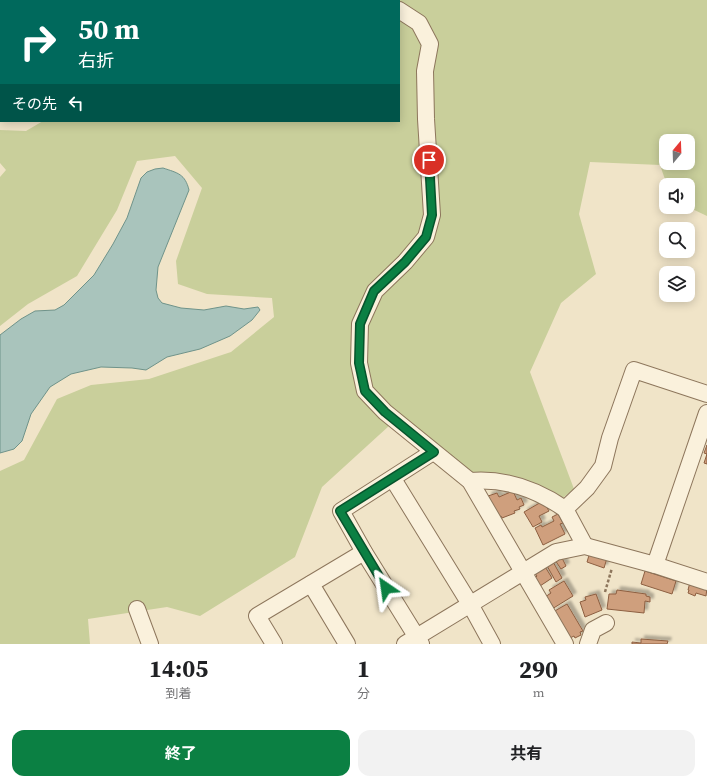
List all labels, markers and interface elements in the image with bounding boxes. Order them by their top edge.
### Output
text: 50 m [78,10,140,48]
icon: right [12,16,64,68]
text: 右折 [78,48,114,73]
icon: left [65,92,87,114]
text: その先 [12,93,57,114]
north arrow [659,134,695,170]
map controls [659,134,695,302]
pin [412,143,446,177]
icon: arrive [418,149,440,171]
button: sound [659,178,695,214]
button: search [659,222,695,258]
button: layers [659,266,695,302]
position arrow [365,567,407,609]
text: 14:05 [149,652,208,685]
text: 1 [357,652,370,685]
text: 290 [519,653,558,686]
text: m [533,684,544,701]
text: 到着 [166,685,192,702]
text: 分 [357,685,370,702]
button: 終了 [12,730,350,776]
button: 共有 [358,730,695,776]

